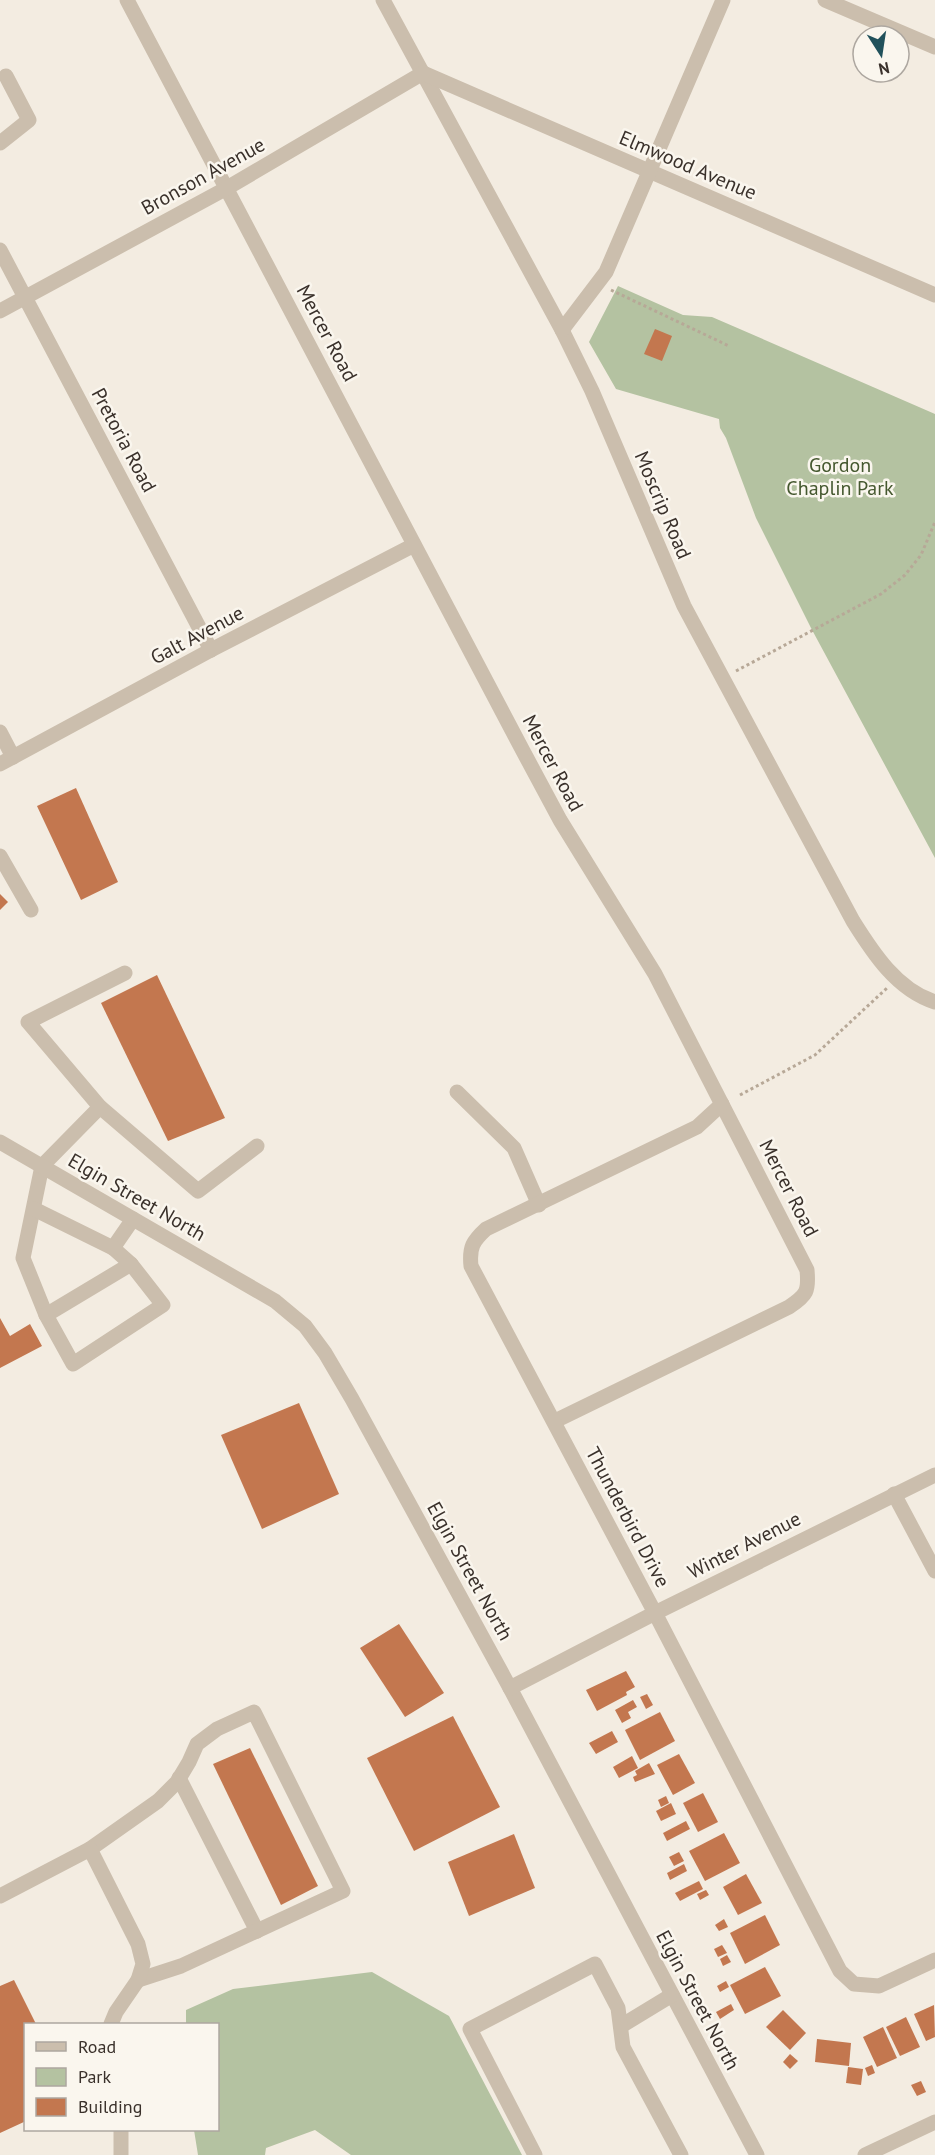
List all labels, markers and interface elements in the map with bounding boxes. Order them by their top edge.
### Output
north arrow [851,24,911,84]
text: N [877,58,891,80]
street label: Elmwood Avenue [615,124,761,206]
street label: Bronson Avenue [137,131,269,221]
street label: Mercer Road [291,280,363,386]
street label: Pretoria Road [86,383,162,497]
street label: Moscrip Road [629,447,697,563]
park label: Gordon Chaplin Park [786,452,894,501]
street label: Galt Avenue [146,600,248,670]
street label: Mercer Road [517,710,589,816]
street label: Mercer Road [753,1135,825,1241]
street label: Elgin Street North [64,1147,210,1247]
street label: Thunderbird Drive [580,1442,676,1592]
street label: Elgin Street North [421,1497,519,1645]
street label: Winter Avenue [683,1505,805,1585]
street label: Elgin Street North [650,1926,746,2074]
legend [24,2023,219,2131]
text: Road [78,2035,116,2058]
text: Park [78,2065,111,2088]
text: Building [78,2095,142,2118]

